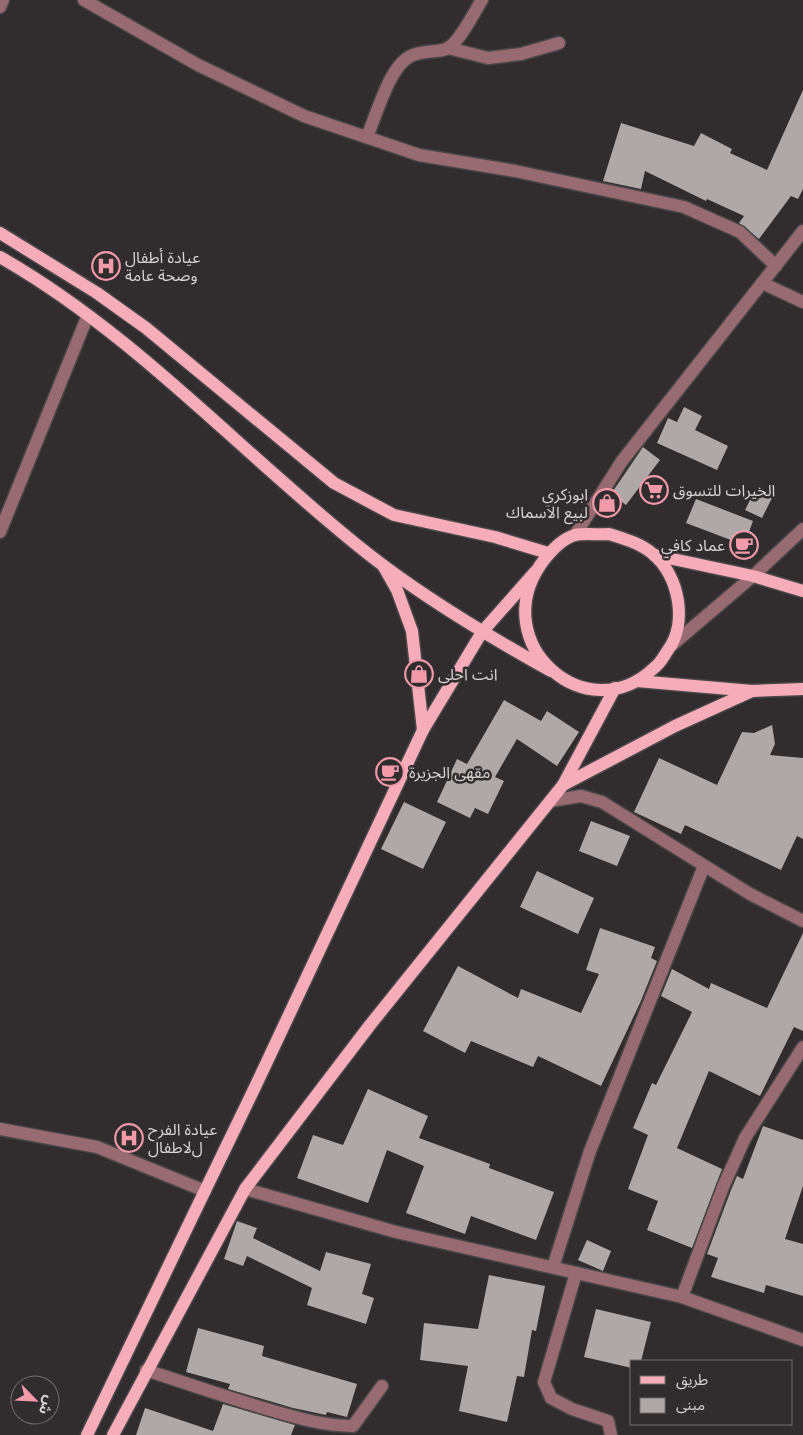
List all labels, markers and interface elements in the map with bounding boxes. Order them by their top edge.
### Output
place label: عيادة أطفال وصحة عامة [125,246,200,286]
hospital icon: عيادة أطفال وصحة عامة [91,251,121,281]
supermarket icon: الخيرات للتسوق [639,475,669,505]
place label: الخيرات للتسوق [673,479,775,501]
place label: ابوزكري لبيع اﻻسماك [506,483,588,525]
shop icon: ابوزكري لبيع اﻻسماك [592,488,622,518]
cafe icon: عماد كافي [729,530,759,560]
place label: عماد كافي [661,534,725,558]
shop icon: انت احلى [404,659,434,689]
place label: انت احلى [438,663,498,685]
cafe icon: مقهى الجزيرة [375,757,405,787]
place label: مقهى الجزيرة [409,761,490,783]
place label: عيادة الفرح لﻻطفال [148,1118,217,1158]
hospital icon: عيادة الفرح لﻻطفال [114,1123,144,1153]
legend [630,1360,793,1425]
text: طريق [676,1369,708,1390]
north arrow [10,1375,60,1425]
text: ش [35,1393,60,1418]
text: مبنى [676,1394,705,1414]

